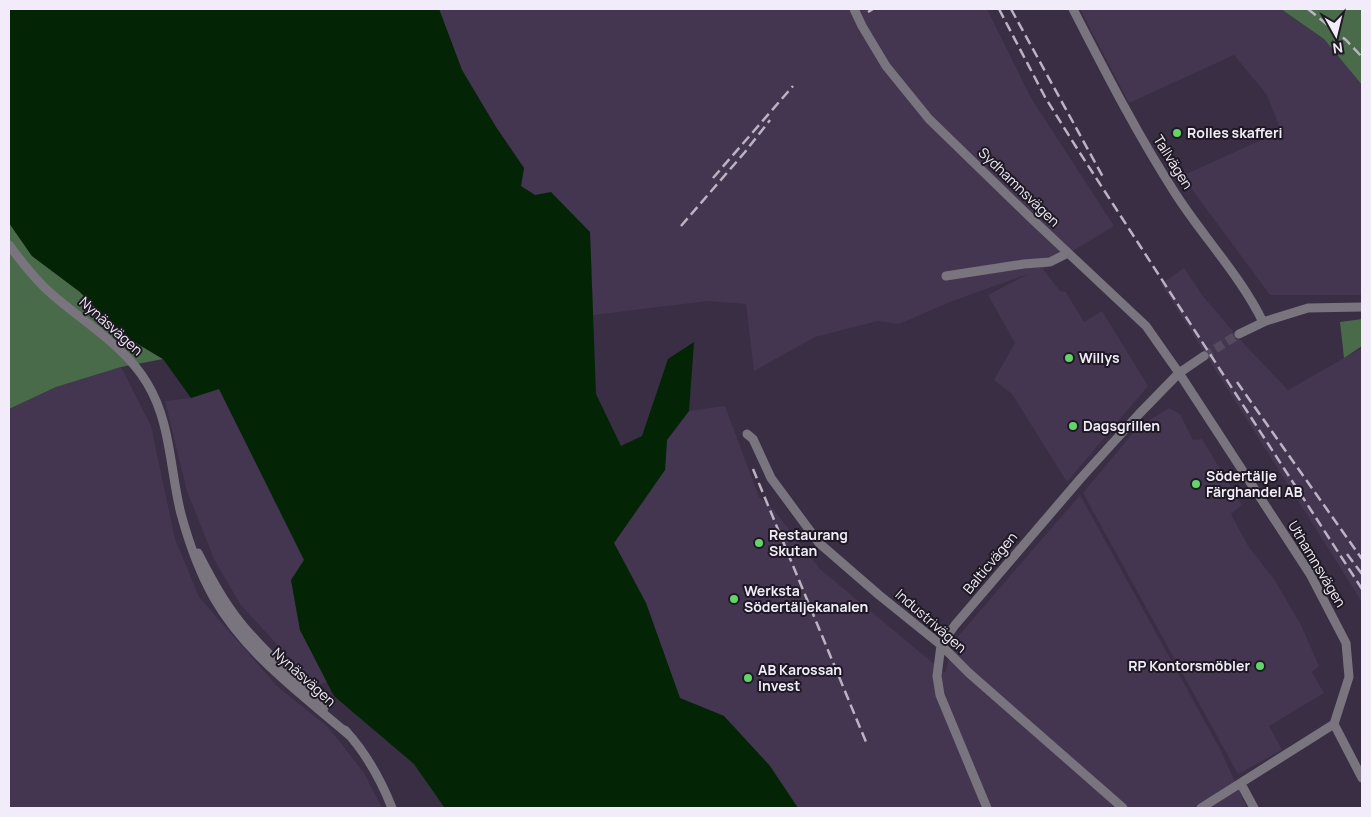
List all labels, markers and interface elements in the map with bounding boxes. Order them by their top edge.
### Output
north arrow [1311,10,1361,60]
text: N [1332,38,1344,58]
place label: Rolles skafferi [1187,123,1282,142]
marker: Rolles skafferi [1171,127,1183,139]
street label: Tallvägen [1149,131,1198,193]
street label: Sydhamnsvägen [975,143,1064,230]
street label: Nynäsvägen [76,292,147,359]
place label: Willys [1079,348,1120,367]
marker: Willys [1063,352,1075,364]
place label: Dagsgrillen [1083,416,1160,435]
marker: Dagsgrillen [1067,420,1079,432]
place label: Södertälje Färghandel AB [1206,466,1303,501]
marker: Södertälje Färghandel AB [1190,478,1202,490]
street label: Uthamnsvägen [1284,517,1351,611]
place label: Restaurang Skutan [769,525,848,560]
street label: Balticvägen [958,528,1021,598]
marker: Restaurang Skutan [753,537,765,549]
place label: Werksta Södertäljekanalen [744,581,868,616]
street label: Industrivägen [892,584,971,657]
marker: Werksta Södertäljekanalen [728,593,740,605]
street label: Nynäsvägen [269,643,340,710]
place label: RP Kontorsmöbler [1128,656,1250,675]
place label: AB Karossan Invest [758,660,842,695]
marker: RP Kontorsmöbler [1254,660,1266,672]
marker: AB Karossan Invest [742,672,754,684]

